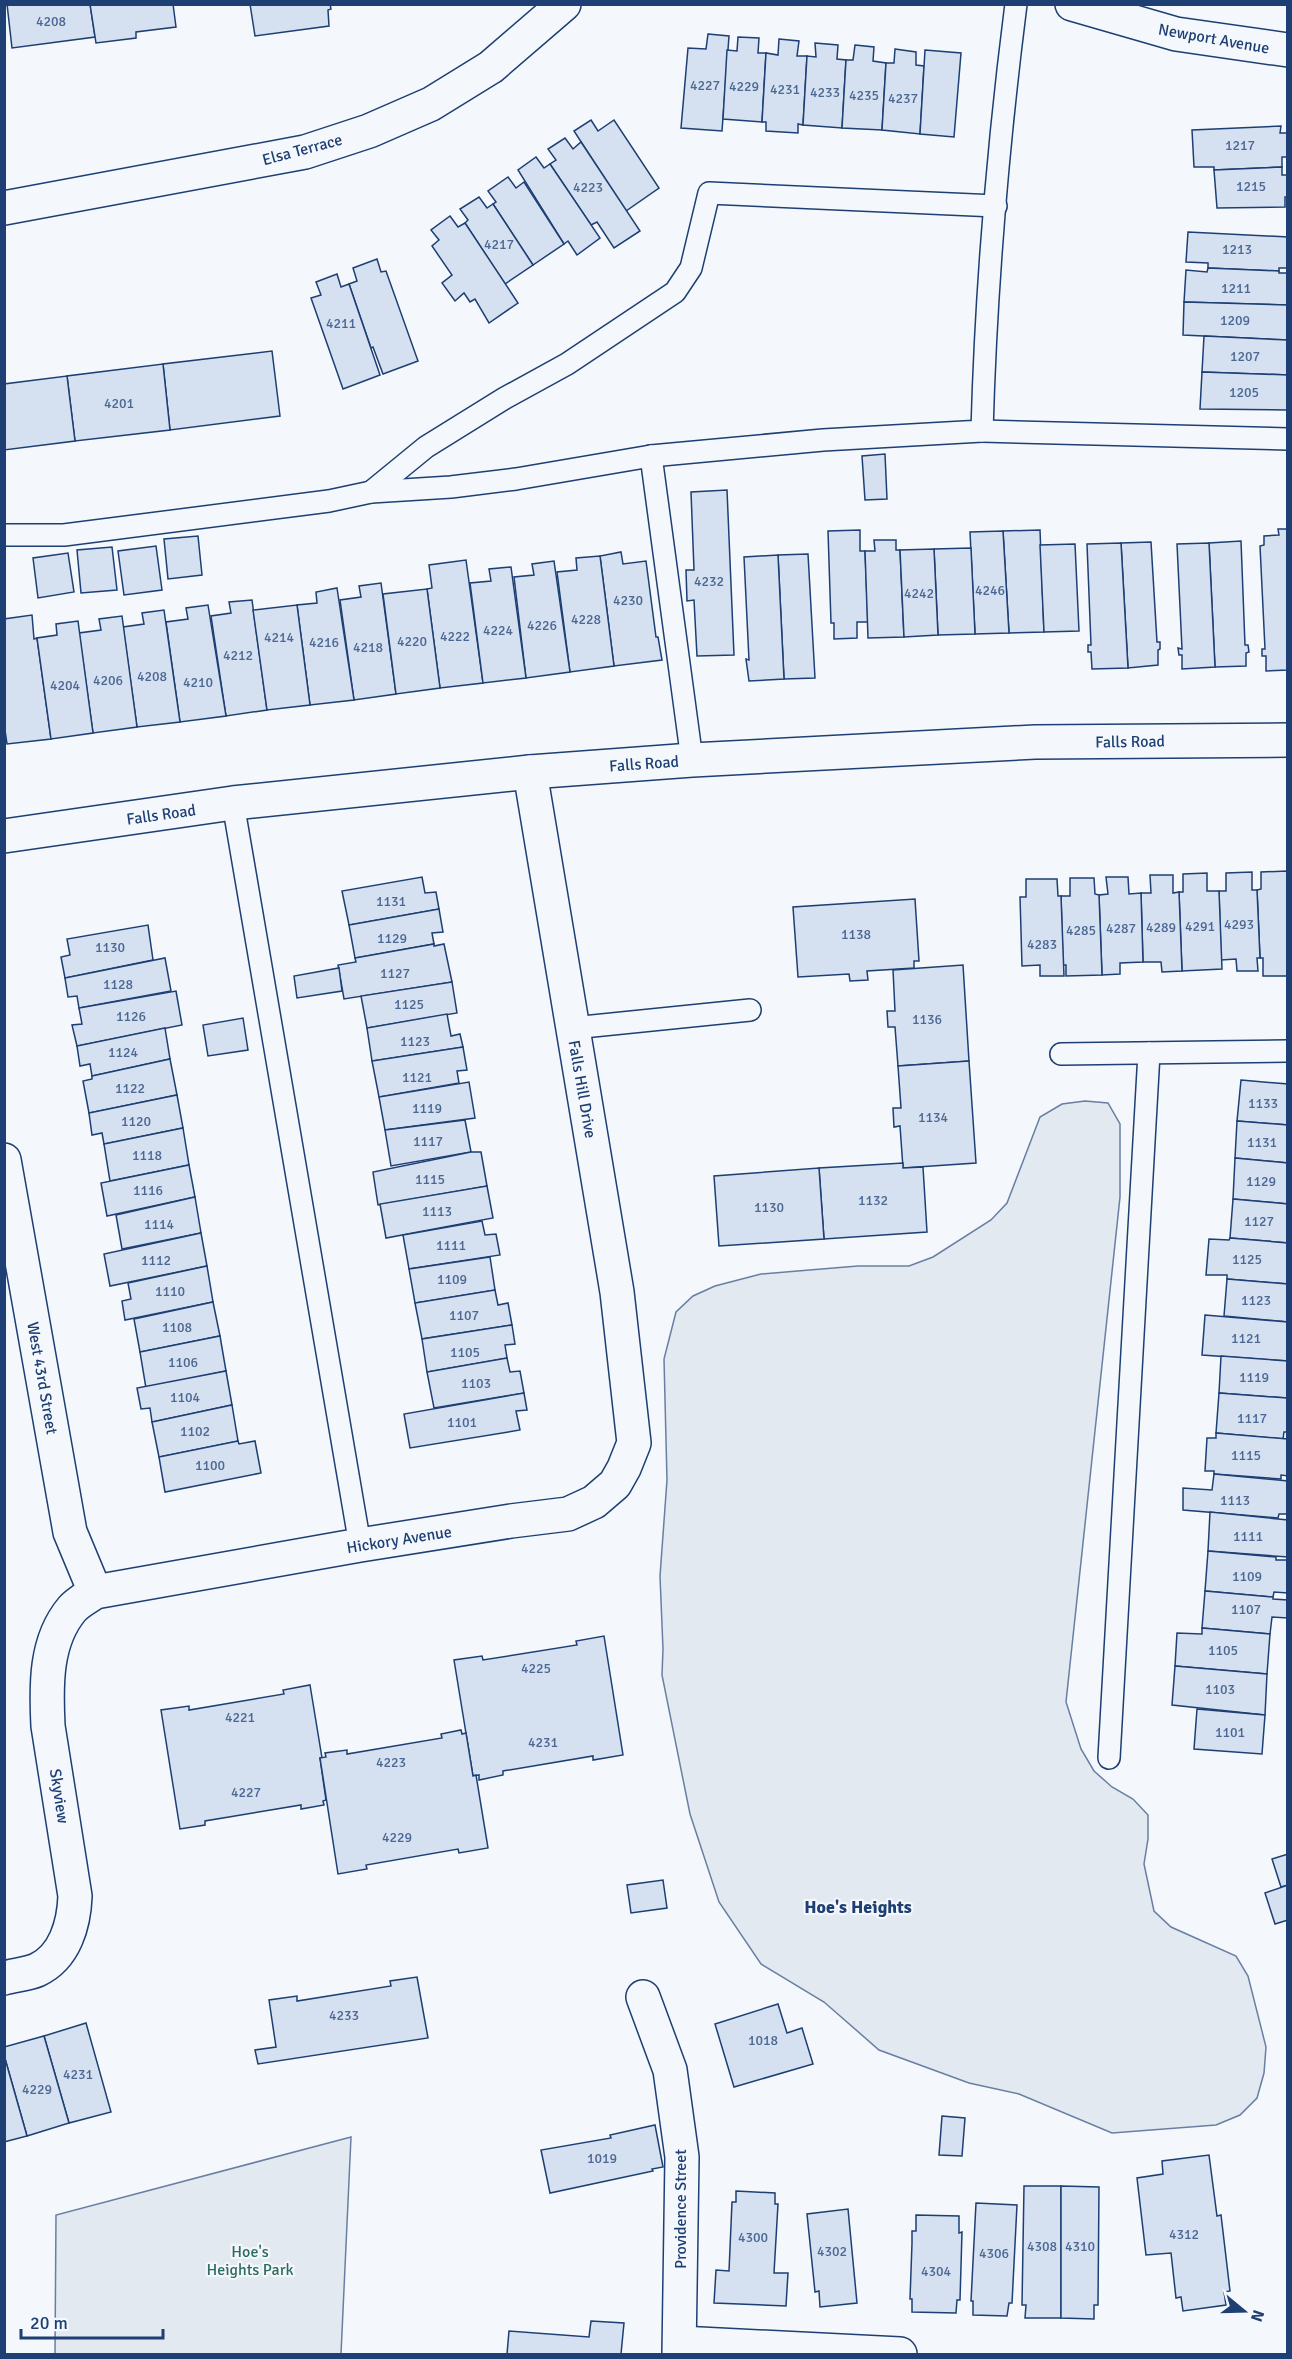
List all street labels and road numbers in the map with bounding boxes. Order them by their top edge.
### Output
street label: Newport Avenue [1157,19,1271,59]
street label: Elsa Terrace [260,130,345,170]
street label: Falls Road [1095,731,1165,753]
street label: Falls Road [609,752,680,776]
street label: Falls Road [125,800,197,830]
street label: Falls Hill Drive [564,1039,600,1140]
street label: West 43rd Street [22,1320,62,1436]
street label: Hickory Avenue [345,1522,453,1558]
street label: Skyview [45,1767,73,1825]
street label: Providence Street [671,2149,691,2269]

